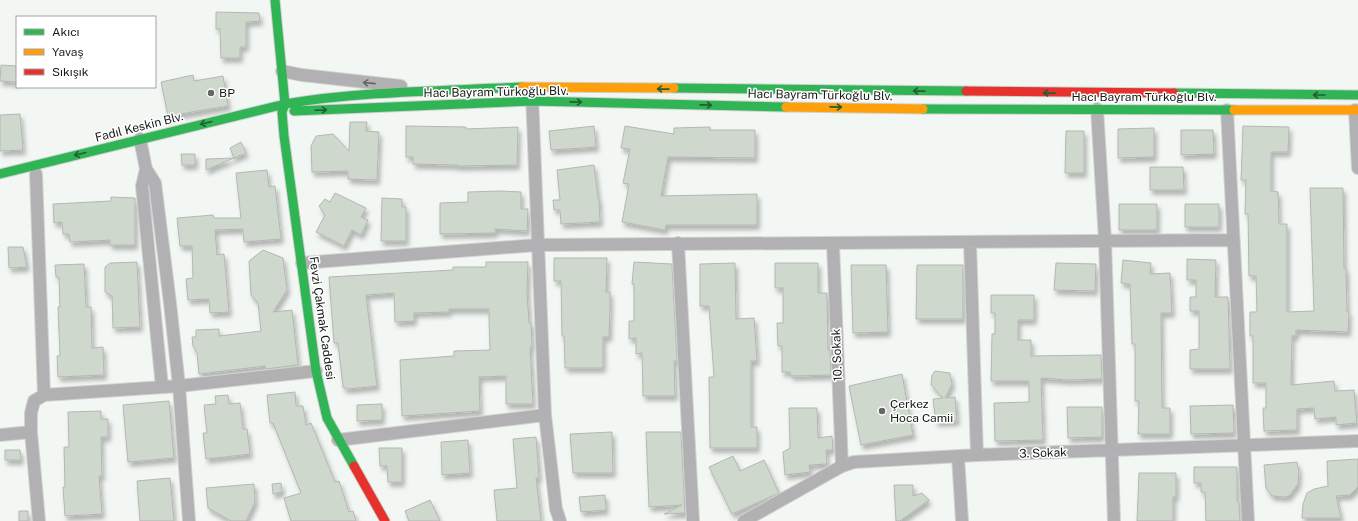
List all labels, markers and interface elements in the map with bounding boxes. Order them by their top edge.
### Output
legend [16,16,156,88]
text: Akıcı [52,25,80,39]
text: Yavaş [52,45,84,59]
text: Sıkışık [52,65,89,79]
one-way arrow [363,79,376,87]
street label: Hacı Bayram Türkoğlu Blv. [423,84,569,100]
one-way arrow [657,85,670,93]
place label: BP [219,86,235,100]
street label: Hacı Bayram Türkoğlu Blv. [747,87,893,103]
one-way arrow [913,87,926,95]
marker: BP [206,88,216,98]
one-way arrow [1043,89,1056,97]
street label: Hacı Bayram Türkoğlu Blv. [1071,90,1217,104]
one-way arrow [1313,91,1326,99]
one-way arrow [569,98,582,106]
one-way arrow [699,101,712,109]
one-way arrow [829,104,842,111]
one-way arrow [314,107,327,114]
street label: Fadıl Keskin Blv. [93,109,185,145]
one-way arrow [200,120,213,128]
one-way arrow [73,151,86,159]
street label: Fevzi Çakmak Caddesi [306,255,338,381]
street label: 10. Sokak [829,328,845,382]
place label: Çerkez Hoca Camii [890,397,953,425]
marker: Çerkez Hoca Camii [877,406,887,416]
street label: 3. Sokak [1019,445,1067,461]

